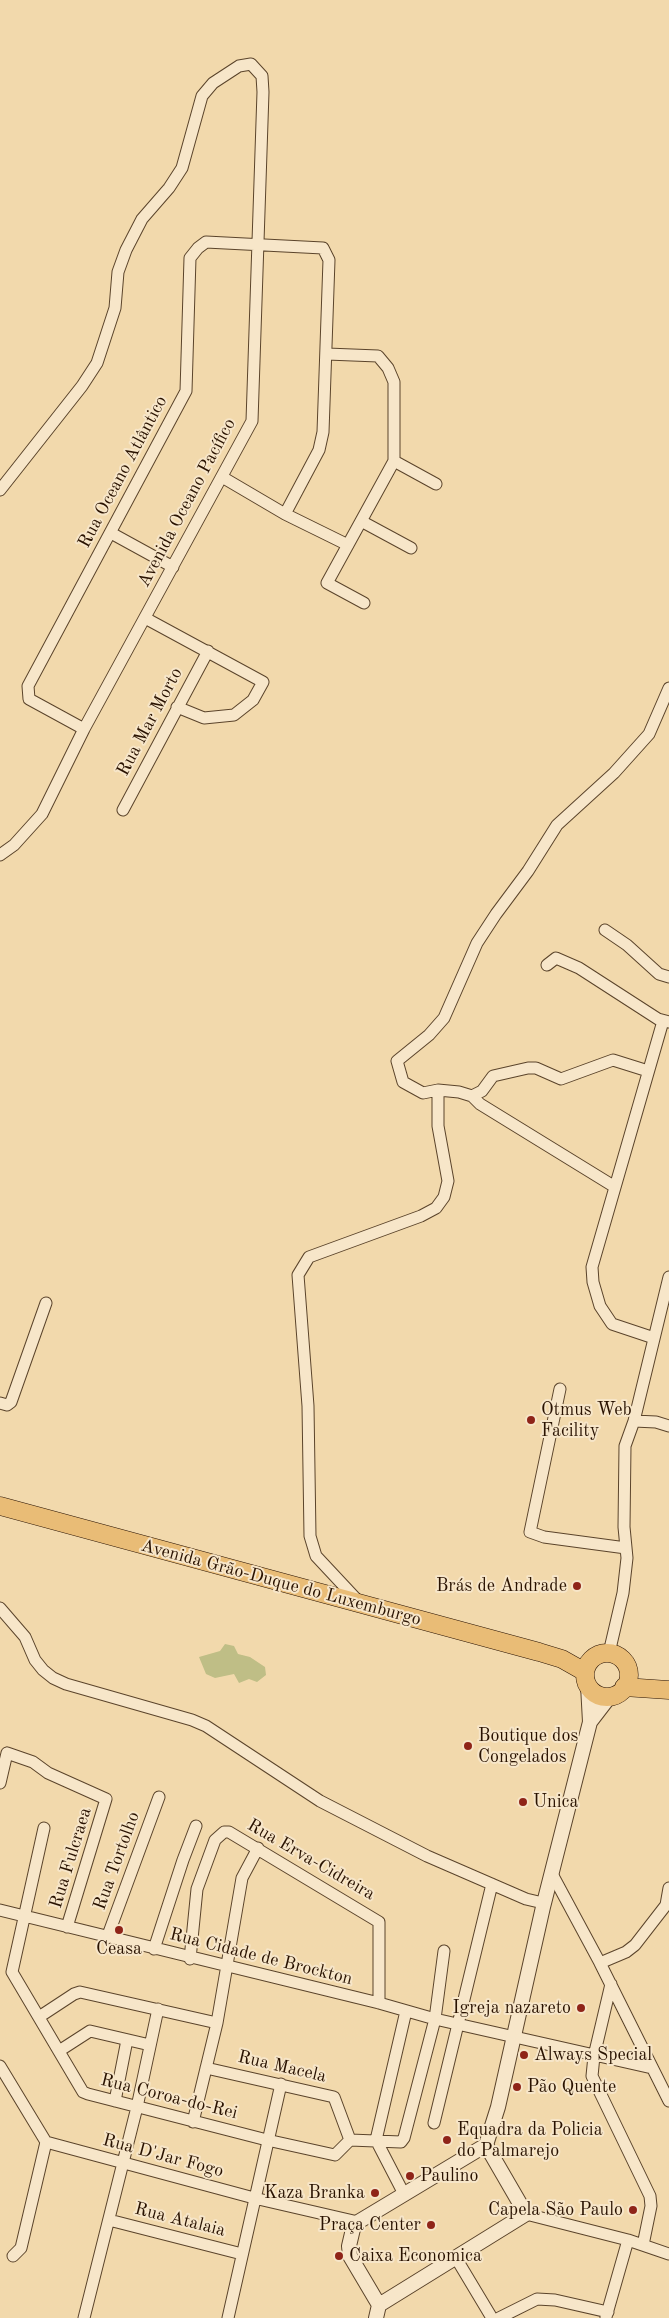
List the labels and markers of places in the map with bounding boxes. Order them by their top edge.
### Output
place label: Otmus Web Facility [541,1399,632,1442]
marker: Otmus Web Facility [525,1414,537,1426]
place label: Brás de Andrade [436,1575,567,1597]
marker: Brás de Andrade [571,1580,583,1592]
place label: Boutique dos Congelados [478,1725,578,1768]
marker: Boutique dos Congelados [462,1740,474,1752]
place label: Unica [533,1791,578,1813]
marker: Unica [517,1796,529,1808]
marker: Ceasa [113,1924,125,1936]
place label: Ceasa [96,1938,142,1960]
place label: Igreja nazareto [453,1997,571,2019]
marker: Igreja nazareto [575,2002,587,2014]
place label: Always Special [534,2044,652,2066]
marker: Always Special [518,2049,530,2061]
place label: Pão Quente [527,2076,616,2098]
marker: Pão Quente [511,2081,523,2093]
place label: Equadra da Policia do Palmarejo [457,2119,603,2162]
marker: Equadra da Policia do Palmarejo [441,2134,453,2146]
place label: Paulino [420,2165,478,2187]
marker: Paulino [404,2170,416,2182]
place label: Kaza Branka [264,2182,365,2204]
marker: Kaza Branka [369,2187,381,2199]
place label: Capela São Paulo [488,2199,623,2221]
marker: Capela São Paulo [627,2204,639,2216]
place label: Praça Center [319,2214,421,2236]
marker: Praça Center [425,2219,437,2231]
place label: Caixa Economica [349,2245,482,2267]
marker: Caixa Economica [333,2250,345,2262]

